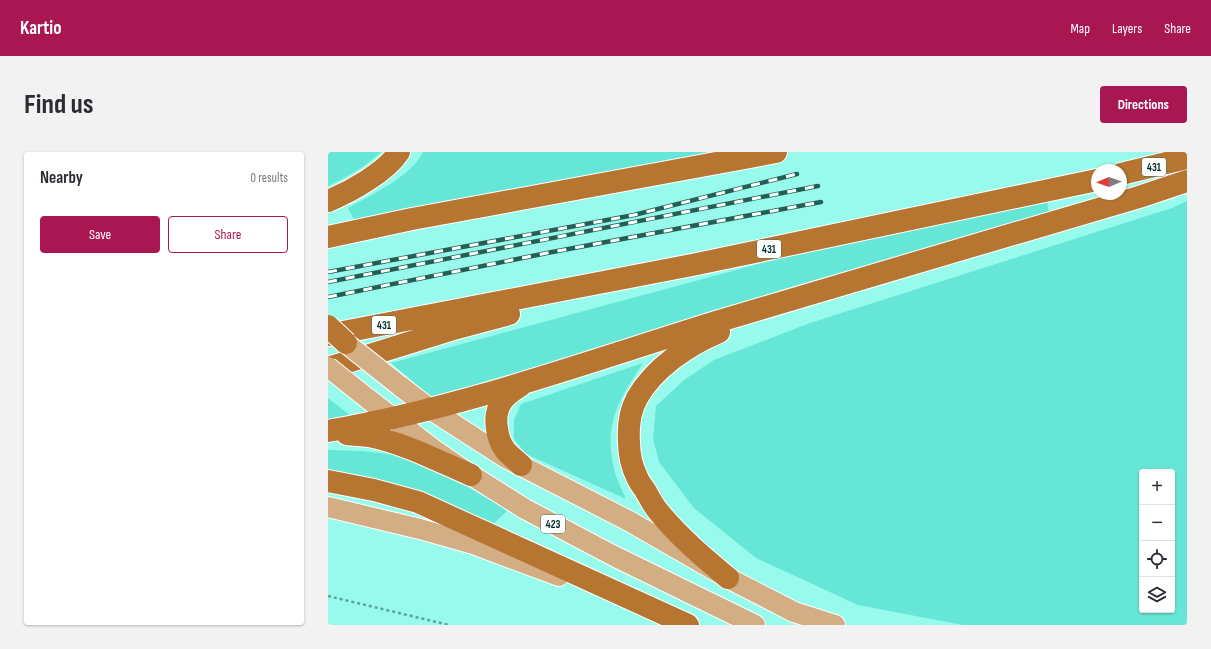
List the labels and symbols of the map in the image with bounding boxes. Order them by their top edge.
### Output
road number: 431 [1142,158,1166,176]
north arrow [1091,164,1127,200]
road number: 431 [757,240,781,258]
road number: 431 [372,316,396,334]
road number: 423 [541,515,565,533]

